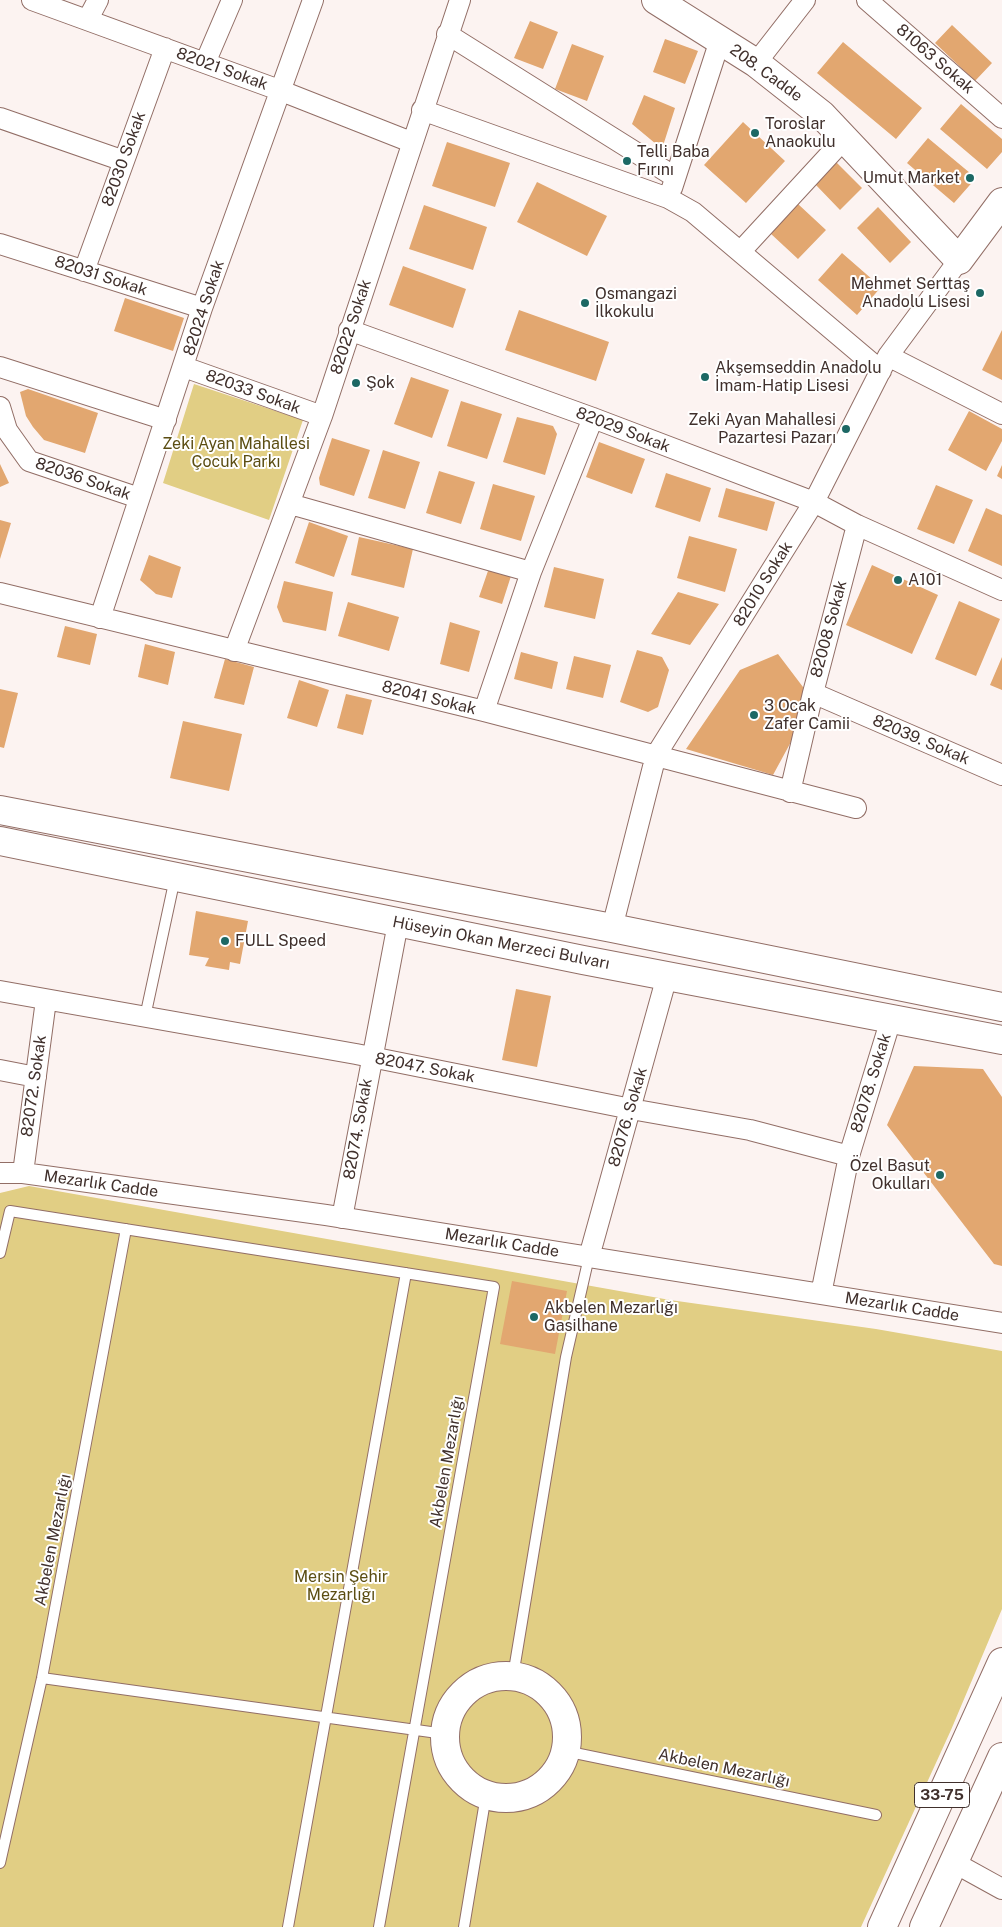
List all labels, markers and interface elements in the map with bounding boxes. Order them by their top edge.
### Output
street label: 81063 Sokak [892,20,978,98]
street label: 208. Cadde [726,40,806,106]
street label: 82021 Sokak [174,44,270,94]
street label: 82030 Sokak [98,109,150,209]
place label: Toroslar Anaokulu [765,114,836,152]
marker: Toroslar Anaokulu [749,127,761,139]
place label: Telli Baba Fırını [637,142,710,180]
marker: Telli Baba Fırını [621,155,633,167]
place label: Umut Market [863,168,960,188]
marker: Umut Market [964,172,976,184]
street label: 82031 Sokak [52,252,150,300]
street label: 82024 Sokak [179,258,229,358]
place label: Mehmet Serttaş Anadolu Lisesi [851,274,970,312]
street label: 82022 Sokak [327,277,375,377]
place label: Osmangazi İlkokulu [595,284,677,322]
marker: Mehmet Serttaş Anadolu Lisesi [974,287,986,299]
marker: Osmangazi İlkokulu [579,297,591,309]
place label: Akşemseddin Anadolu İmam-Hatip Lisesi [715,358,881,396]
street label: 82033 Sokak [203,366,303,418]
marker: Akşemseddin Anadolu İmam-Hatip Lisesi [699,371,711,383]
place label: Şok [366,373,395,393]
marker: Şok [350,377,362,389]
street label: 82029 Sokak [573,403,673,457]
place label: Zeki Ayan Mahallesi Pazartesi Pazarı [688,410,836,448]
marker: Zeki Ayan Mahallesi Pazartesi Pazarı [840,423,852,435]
park label: Zeki Ayan Mahallesi Çocuk Parkı [162,434,310,472]
street label: 82036 Sokak [33,454,133,504]
street label: 82010 Sokak [729,538,797,630]
place label: A101 [908,570,942,590]
marker: A101 [892,574,904,586]
street label: 82008 Sokak [807,578,851,680]
street label: 82041 Sokak [380,677,478,719]
place label: 3 Ocak Zafer Camii [764,696,850,734]
marker: 3 Ocak Zafer Camii [748,709,760,721]
street label: 82039. Sokak [870,711,972,769]
street label: Hüseyin Okan Merzeci Bulvarı [391,913,611,973]
place label: FULL Speed [235,931,326,951]
marker: FULL Speed [219,935,231,947]
street label: 82078. Sokak [847,1031,895,1135]
street label: 82072. Sokak [17,1034,51,1138]
street label: 82047. Sokak [373,1049,477,1087]
street label: 82076. Sokak [605,1065,651,1169]
street label: 82074. Sokak [340,1077,376,1181]
place label: Özel Basut Okulları [850,1156,930,1194]
street label: Mezarlık Cadde [43,1166,159,1202]
marker: Özel Basut Okulları [934,1169,946,1181]
street label: Mezarlık Cadde [444,1224,560,1262]
street label: Mezarlık Cadde [844,1288,960,1326]
place label: Akbelen Mezarlığı Gasilhane [544,1298,678,1336]
marker: Akbelen Mezarlığı Gasilhane [528,1311,540,1323]
street label: Akbelen Mezarlığı [426,1394,468,1530]
street label: Akbelen Mezarlığı [31,1472,75,1608]
park label: Mersin Şehir Mezarlığı [294,1567,388,1605]
street label: Akbelen Mezarlığı [657,1745,791,1791]
road number: 33-75 [914,1782,970,1808]

